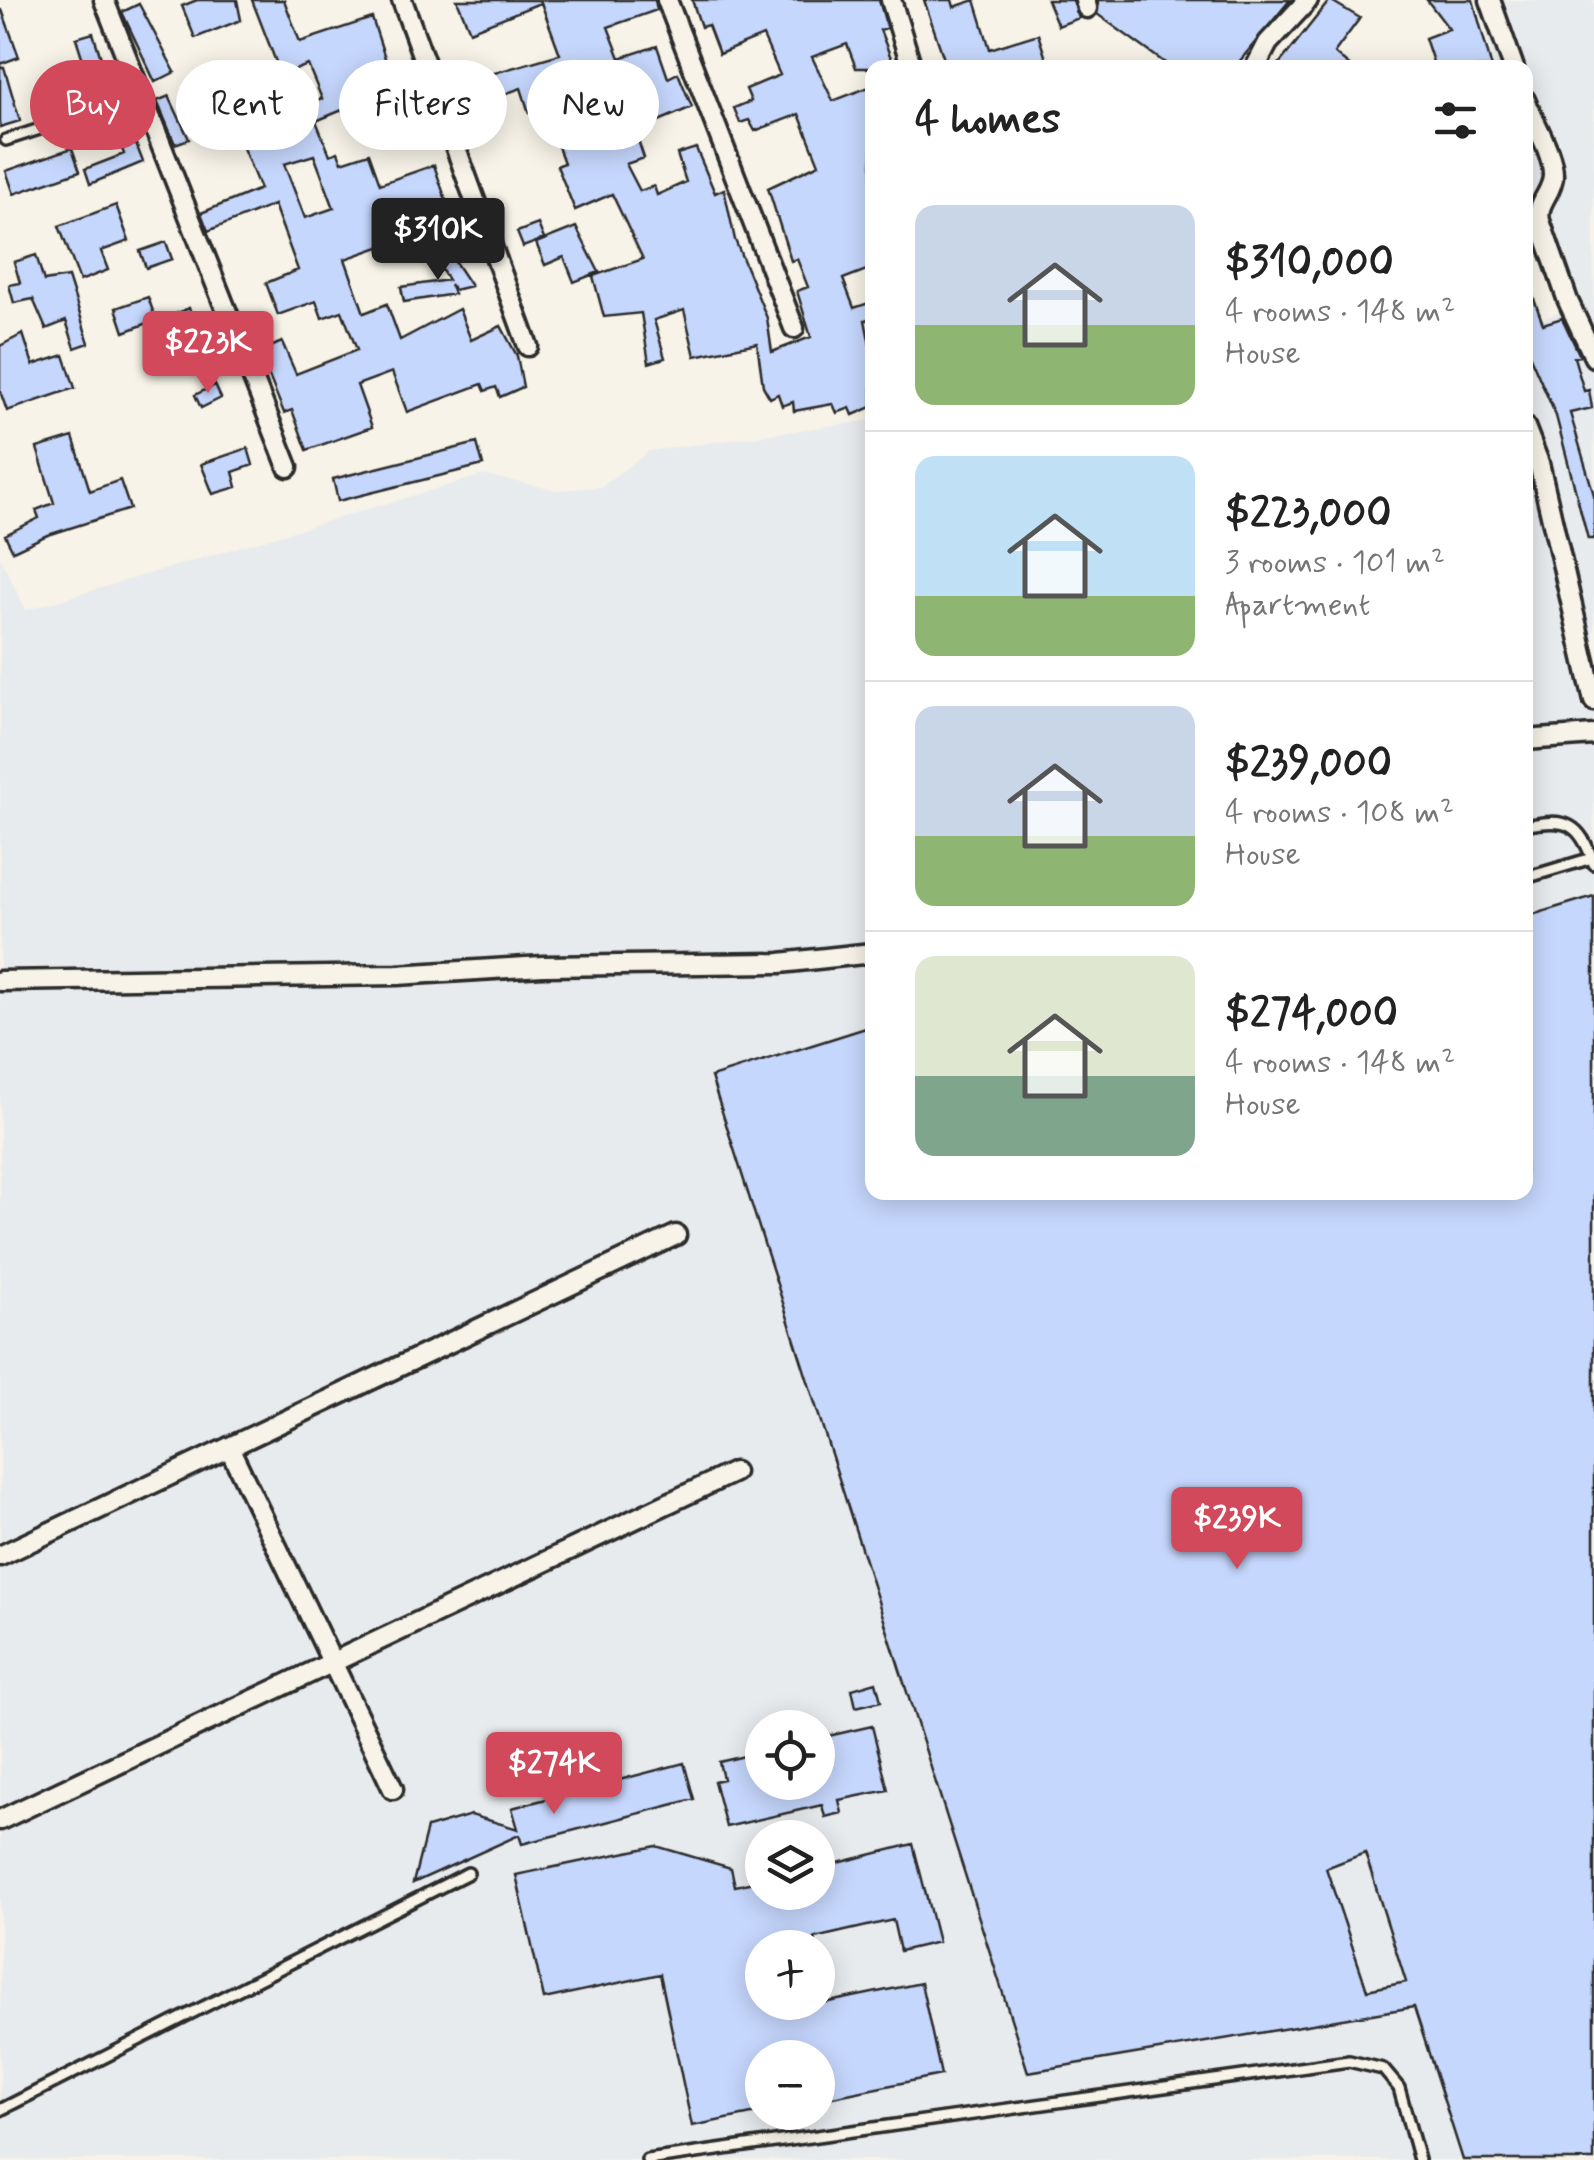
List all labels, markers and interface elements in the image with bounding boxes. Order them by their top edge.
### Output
chip: Buy [30,60,156,150]
chip: Rent [176,60,319,150]
chip: Filters [339,60,507,150]
chip: New [527,60,659,150]
text: 4 homes [915,93,1061,148]
icon: filters [1428,93,1483,148]
pin: $310K [368,198,508,283]
text: $310K [394,209,482,251]
text: $310,000 [1225,236,1394,291]
icon: home [995,245,1115,365]
text: 4 rooms · 148 m² [1225,291,1455,333]
pin: $223K [138,311,278,396]
text: $223K [164,322,252,364]
text: House [1225,333,1301,375]
text: $223,000 [1225,487,1391,542]
icon: home [995,496,1115,616]
text: 3 rooms · 101 m² [1225,542,1445,584]
text: Apartment [1225,584,1370,626]
text: $239,000 [1225,737,1392,792]
icon: home [995,746,1115,866]
text: 4 rooms · 108 m² [1225,792,1454,834]
text: House [1225,834,1301,876]
text: $274,000 [1225,987,1398,1042]
icon: home [995,996,1115,1116]
text: 4 rooms · 148 m² [1225,1042,1455,1084]
text: House [1225,1084,1301,1126]
pin: $239K [1167,1487,1307,1572]
text: $239K [1193,1498,1281,1540]
map controls [745,1710,835,2130]
button: locate [745,1710,835,1800]
pin: $274K [484,1732,624,1817]
text: $274K [508,1743,600,1785]
button: layers [745,1820,835,1910]
button: + [745,1930,835,2020]
button: − [745,2040,835,2130]

